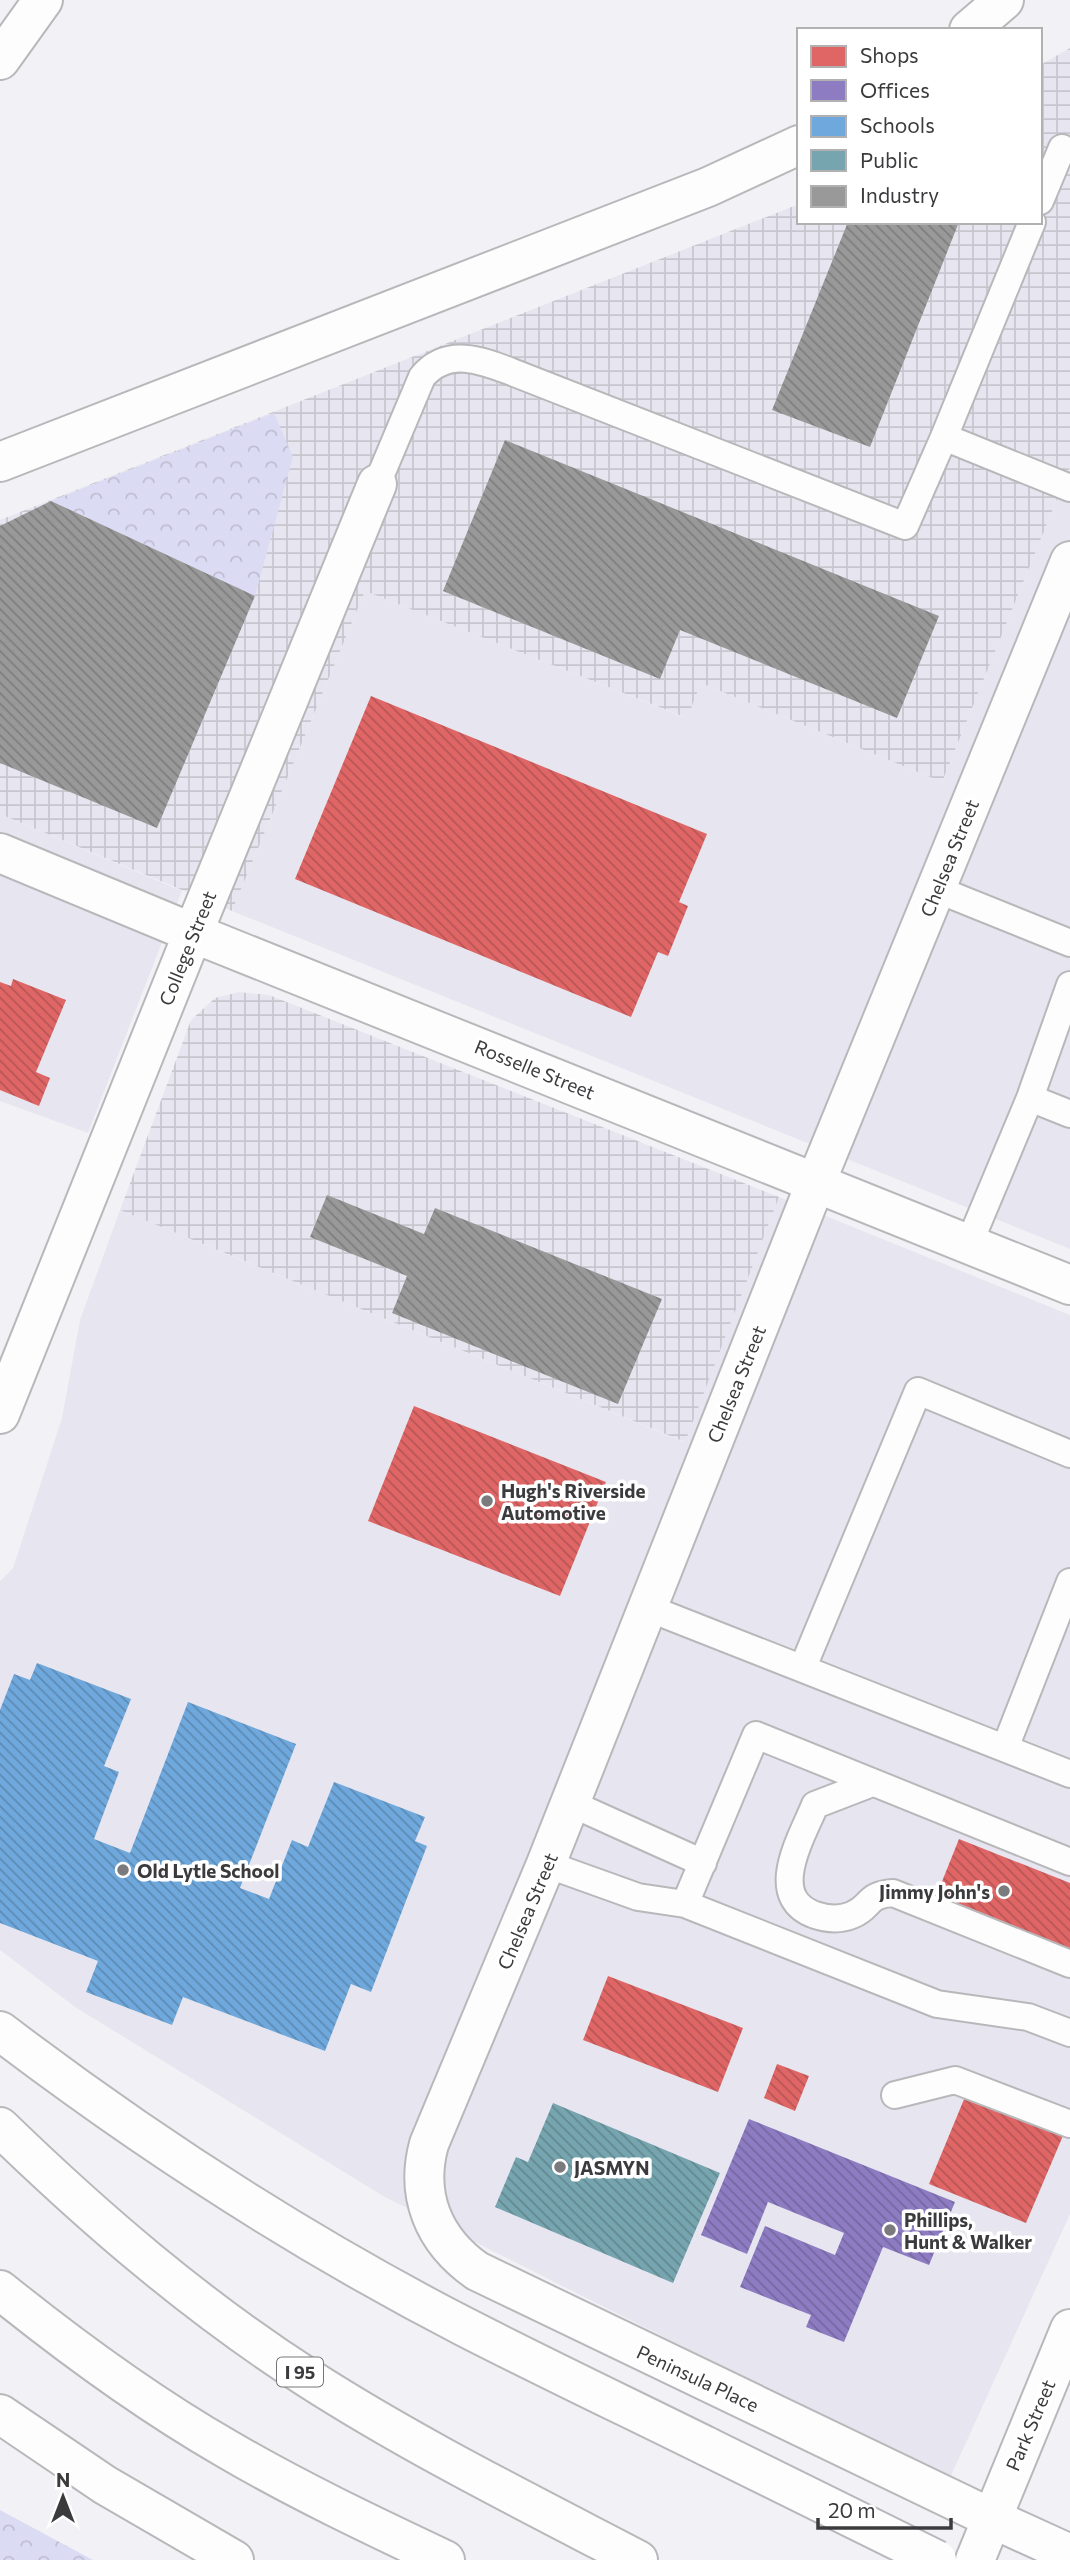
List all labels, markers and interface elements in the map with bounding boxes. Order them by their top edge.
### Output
legend [797,28,1042,224]
text: Shops [860,42,919,67]
text: Offices [860,77,930,102]
text: Schools [860,112,935,137]
text: Public [860,147,918,172]
text: Industry [860,182,939,207]
street label: Chelsea Street [915,796,983,920]
street label: College Street [154,887,221,1009]
street label: Rosselle Street [472,1034,599,1104]
street label: Chelsea Street [702,1322,770,1446]
place label: Hugh's Riverside Automotive [501,1479,646,1524]
marker: Hugh's Riverside Automotive [479,1493,495,1509]
street label: Chelsea Street [492,1849,562,1973]
place label: Old Lytle School [137,1859,279,1882]
marker: Old Lytle School [115,1862,131,1878]
place label: Jimmy John's [879,1880,990,1903]
marker: Jimmy John's [996,1883,1012,1899]
place label: JASMYN [574,2156,649,2179]
marker: JASMYN [552,2159,568,2175]
place label: Phillips, Hunt & Walker [904,2208,1032,2253]
marker: Phillips, Hunt & Walker [882,2222,898,2238]
street label: Peninsula Place [633,2340,763,2416]
road number: I 95 [277,2358,323,2386]
street label: Park Street [1000,2376,1060,2474]
north arrow [28,2462,98,2532]
text: N [56,2468,70,2491]
scale bar [818,2486,951,2530]
text: 20 m [828,2497,876,2522]

